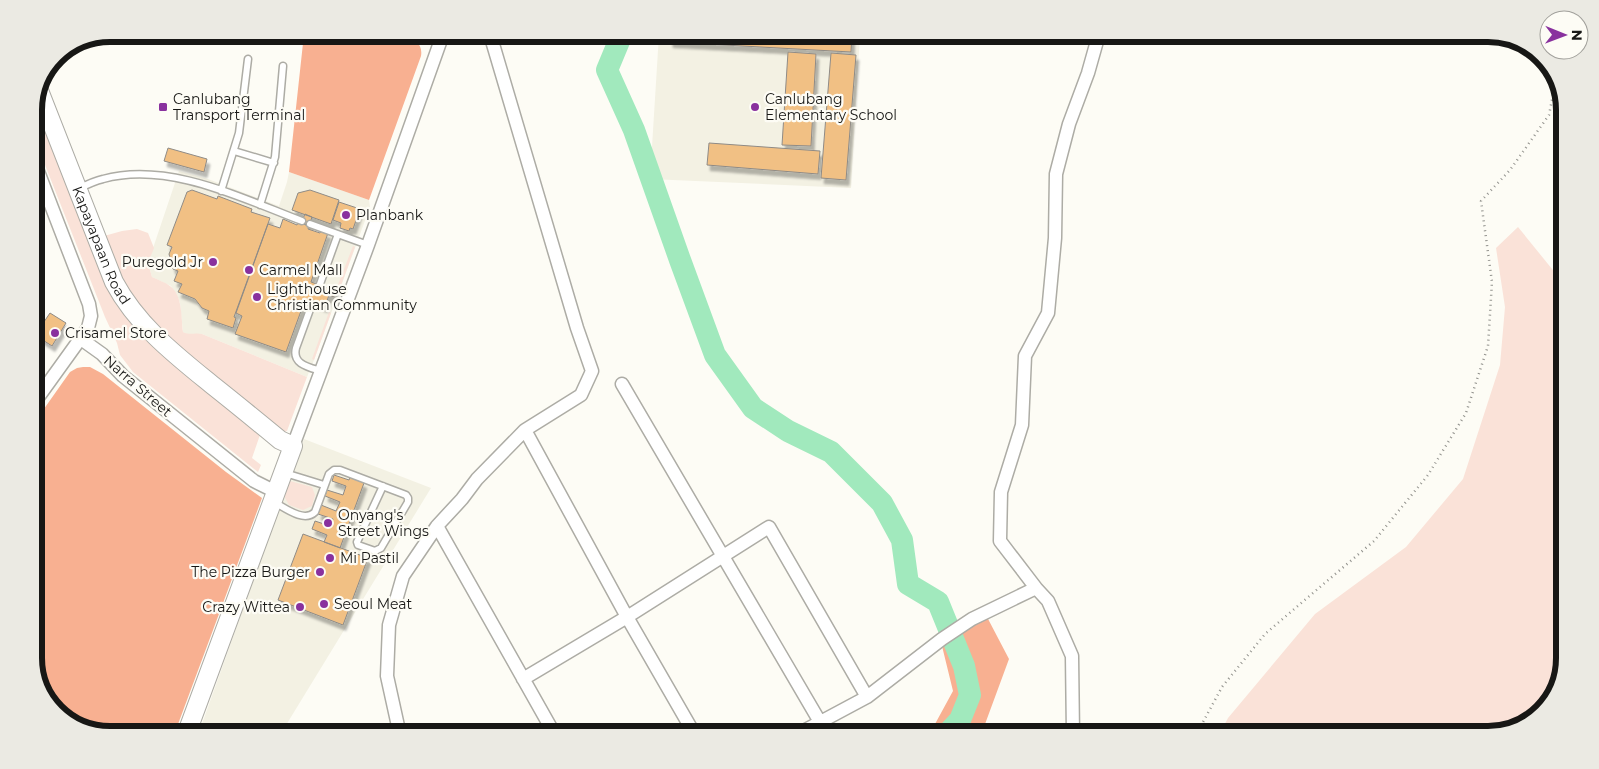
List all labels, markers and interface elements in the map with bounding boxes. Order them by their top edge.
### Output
north arrow [1539,10,1589,60]
text: N [1568,29,1586,41]
place label: Canlubang Transport Terminal [173,90,305,124]
place label: Canlubang Elementary School [765,90,897,124]
marker: Canlubang Transport Terminal [157,101,169,113]
marker: Canlubang Elementary School [749,101,761,113]
street label: Kapayapaan Road [68,183,134,308]
place label: Planbank [356,206,424,224]
marker: Planbank [340,209,352,221]
place label: Puregold Jr [122,253,203,271]
marker: Puregold Jr [207,256,219,268]
place label: Carmel Mall [259,261,343,279]
marker: Carmel Mall [243,264,255,276]
place label: Lighthouse Christian Community [267,280,417,314]
marker: Lighthouse Christian Community [251,291,263,303]
place label: Crisamel Store [65,324,167,342]
marker: Crisamel Store [49,327,61,339]
street label: Narra Street [100,352,176,421]
place label: Onyang's Street Wings [338,506,429,540]
marker: Onyang's Street Wings [322,517,334,529]
place label: Mi Pastil [340,549,399,567]
marker: Mi Pastil [324,552,336,564]
place label: The Pizza Burger [191,563,310,581]
marker: The Pizza Burger [314,566,326,578]
place label: Seoul Meat [334,595,413,613]
place label: Crazy Wittea [202,598,290,616]
marker: Seoul Meat [318,598,330,610]
marker: Crazy Wittea [294,601,306,613]

